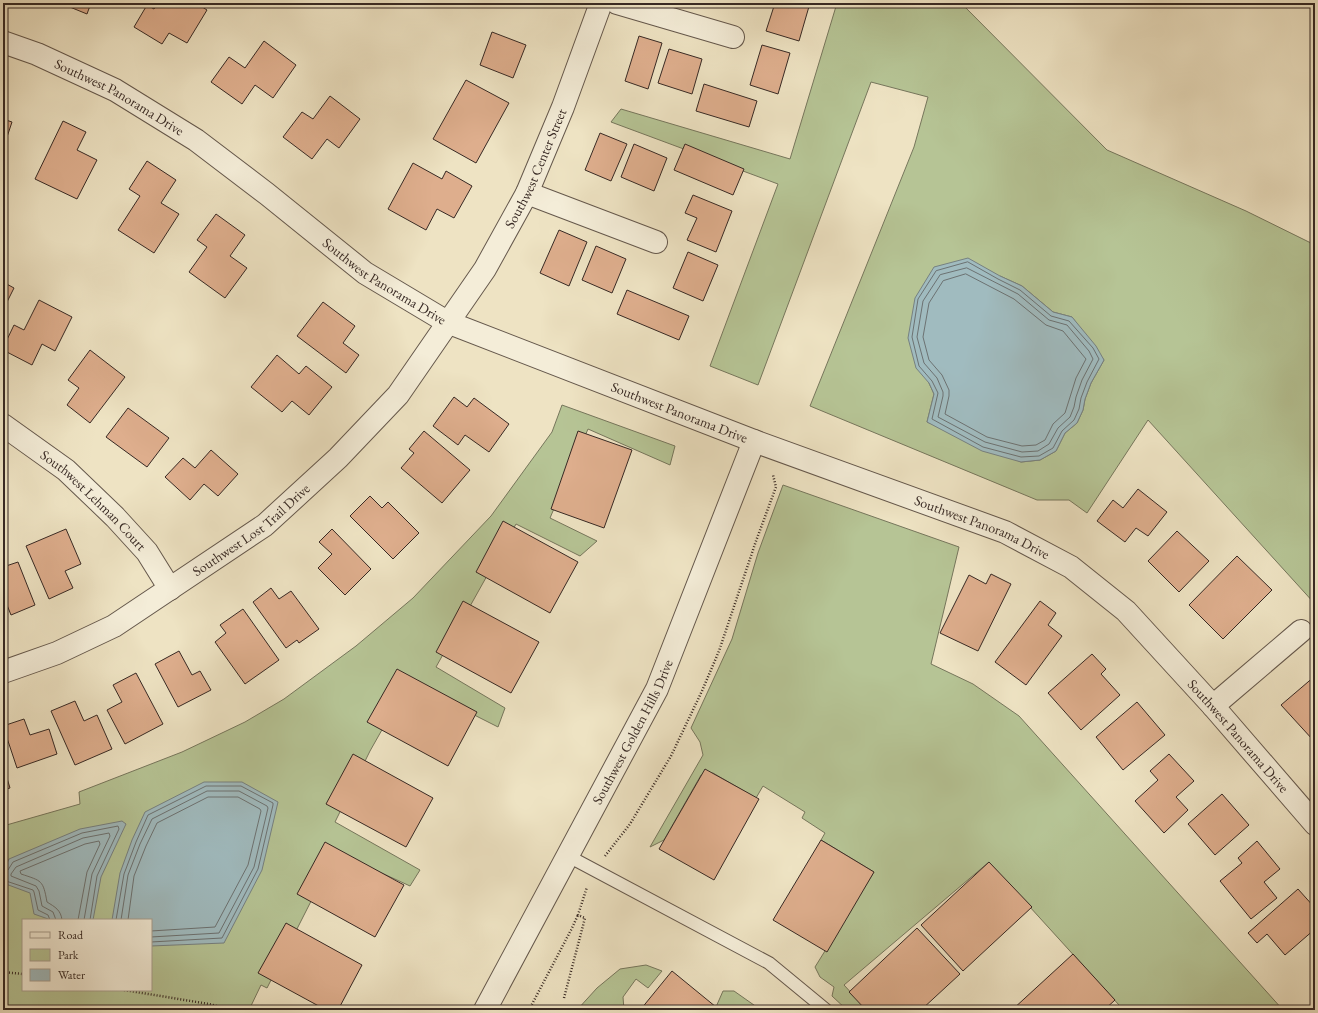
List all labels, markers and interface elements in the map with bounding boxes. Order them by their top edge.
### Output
street label: Southwest Panorama Drive [52,54,188,140]
street label: Southwest Center Street [500,105,571,231]
street label: Southwest Panorama Drive [319,233,450,329]
street label: Southwest Panorama Drive [608,377,751,447]
street label: Southwest Lehman Court [37,446,151,555]
street label: Southwest Lost Trail Drive [189,479,314,580]
street label: Southwest Panorama Drive [912,491,1053,563]
street label: Southwest Golden Hills Drive [588,656,677,807]
street label: Southwest Panorama Drive [1184,675,1293,797]
legend [22,919,152,991]
text: Road [58,927,84,943]
text: Park [58,947,79,963]
text: Water [58,967,85,983]

